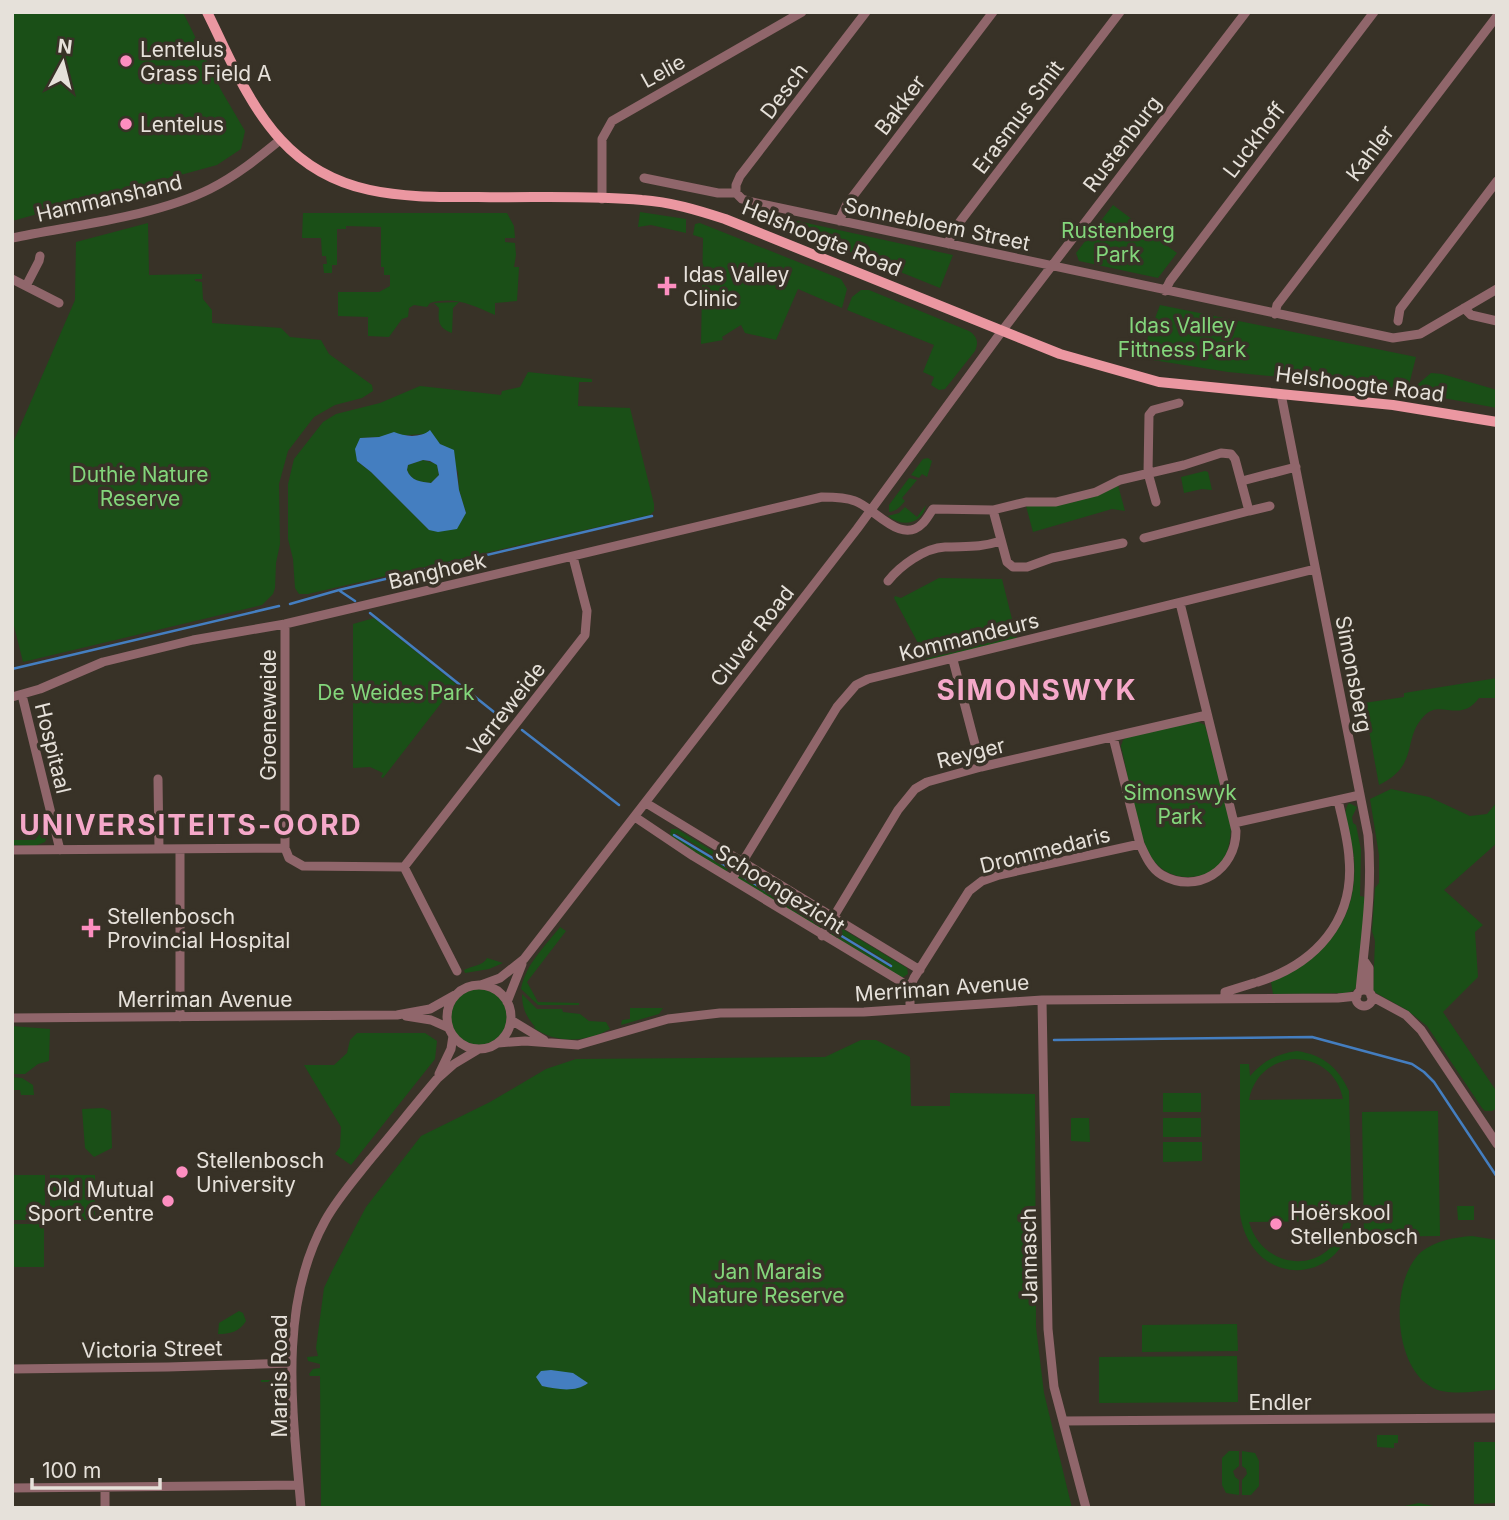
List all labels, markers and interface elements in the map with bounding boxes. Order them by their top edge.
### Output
north arrow [28,28,98,98]
text: N [56,34,74,59]
place label: Lentelus Grass Field A [140,37,272,86]
street label: Lelie [637,49,689,93]
marker: Lentelus Grass Field A [118,53,134,69]
street label: Erasmus Smit [967,55,1069,178]
street label: Desch [755,58,813,124]
street label: Bakker [869,70,931,140]
street label: Rustenburg [1078,91,1166,197]
street label: Luckhoff [1218,97,1290,182]
place label: Lentelus [140,112,224,137]
marker: Lentelus [118,116,134,132]
street label: Kahler [1341,120,1399,186]
street label: Hammanshand [34,169,184,227]
street label: Sonnebloem Street [842,192,1032,256]
street label: Helshoogte Road [739,195,905,281]
park label: Rustenberg Park [1061,218,1175,267]
place label: Idas Valley Clinic [683,262,790,311]
marker: Idas Valley Clinic [657,276,677,296]
park label: Idas Valley Fittness Park [1118,313,1247,362]
street label: Helshoogte Road [1274,361,1446,407]
park label: Duthie Nature Reserve [72,462,208,511]
street label: Banghoek [386,548,489,594]
street label: Cluver Road [705,581,799,691]
street label: Kommandeurs [896,608,1042,666]
street label: Simonsberg [1330,613,1378,735]
street label: Groeneweide [256,649,281,781]
street label: Verreweide [461,657,551,761]
district label: SIMONSWYK [936,673,1138,707]
park label: De Weides Park [317,680,475,705]
street label: Hospitaal [30,700,76,796]
street label: Reyger [934,732,1008,774]
park label: Simonswyk Park [1123,780,1237,829]
district label: UNIVERSITEITS-OORD [19,808,363,842]
street label: Drommedaris [977,822,1113,878]
street label: Schoongezicht [711,839,850,939]
place label: Stellenbosch Provincial Hospital [107,904,290,953]
marker: Stellenbosch Provincial Hospital [81,918,101,938]
street label: Merriman Avenue [854,969,1030,1007]
street label: Merriman Avenue [117,987,293,1012]
place label: Stellenbosch University [196,1148,324,1197]
marker: Stellenbosch University [174,1164,190,1180]
place label: Old Mutual Sport Centre [27,1177,154,1226]
marker: Old Mutual Sport Centre [160,1193,176,1209]
place label: Hoërskool Stellenbosch [1290,1200,1418,1249]
street label: Jannasch [1016,1208,1042,1304]
marker: Hoërskool Stellenbosch [1268,1216,1284,1232]
park label: Jan Marais Nature Reserve [691,1259,845,1308]
street label: Marais Road [267,1314,292,1438]
street label: Victoria Street [81,1335,223,1363]
street label: Endler [1248,1390,1312,1415]
scale bar [32,1446,159,1490]
text: 100 m [42,1458,101,1483]

